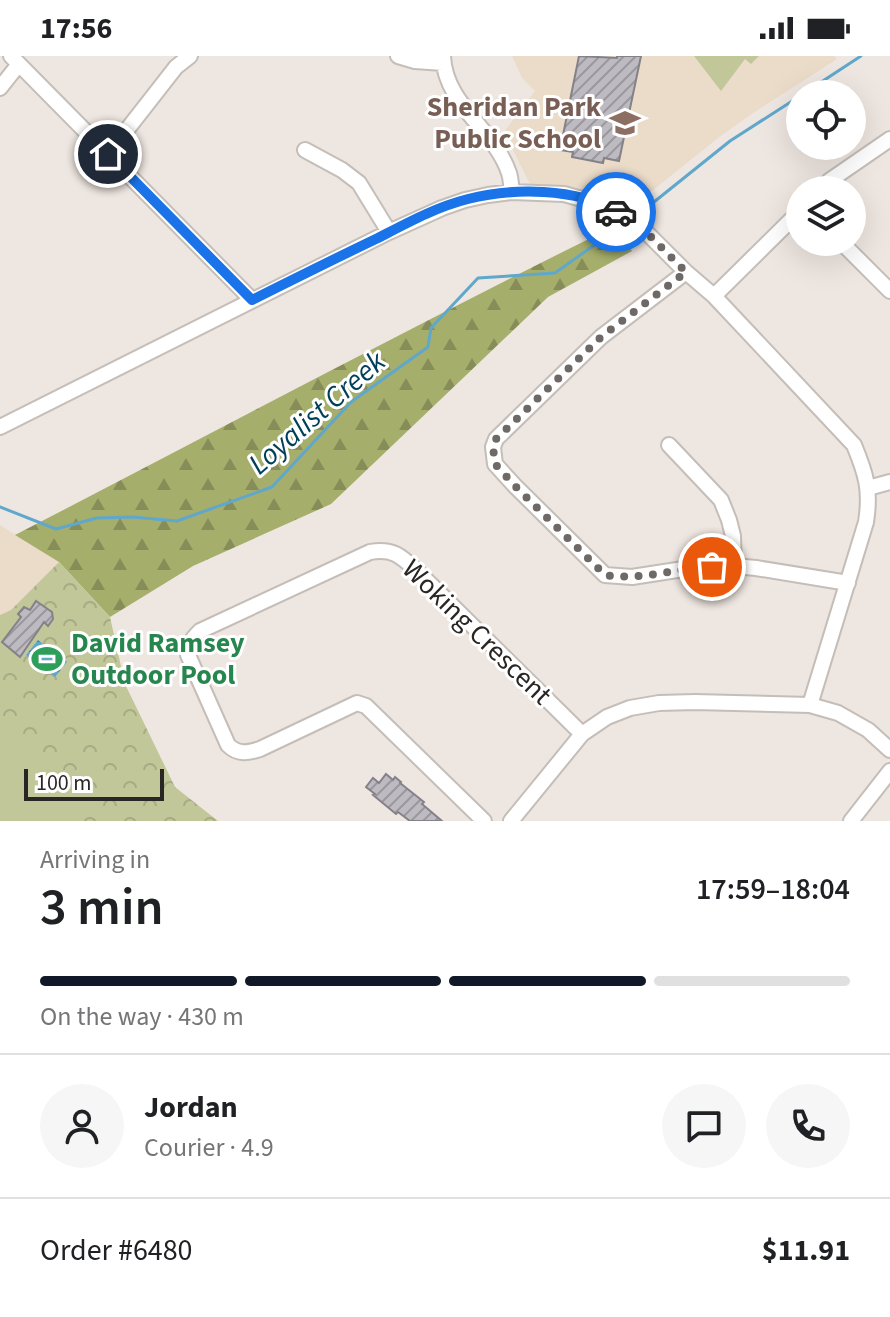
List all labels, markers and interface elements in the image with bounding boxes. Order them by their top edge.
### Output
text: 17:56 [40,7,112,50]
map controls [786,80,866,256]
button: locate [786,80,866,160]
place label: Sheridan Park Public School [427,87,602,159]
school or university icon: Sheridan Park Public School [608,106,642,140]
pin [74,120,142,188]
icon: home [86,132,130,176]
courier [576,172,656,252]
button: layers [786,176,866,256]
icon: car [594,190,638,234]
water label: Loyalist Creek [239,341,396,485]
pin [678,533,746,601]
icon: bag [690,545,734,589]
street label: Woking Crescent [393,550,561,714]
place label: David Ramsey Outdoor Pool [71,623,245,695]
sports icon: David Ramsey Outdoor Pool [30,642,64,676]
scale bar [24,765,164,801]
text: 100 m [36,767,91,799]
text: Arriving in [40,841,150,878]
text: 17:59–18:04 [696,868,850,911]
text: 3 min [40,871,164,945]
text: On the way · 430 m [40,998,244,1035]
button: person [40,1084,124,1168]
button: chat [662,1084,746,1168]
button: phone [766,1084,850,1168]
text: Jordan [144,1086,238,1129]
text: Courier · 4.9 [144,1129,274,1166]
text: Order #6480 [40,1229,193,1272]
text: $11.91 [762,1229,850,1272]

